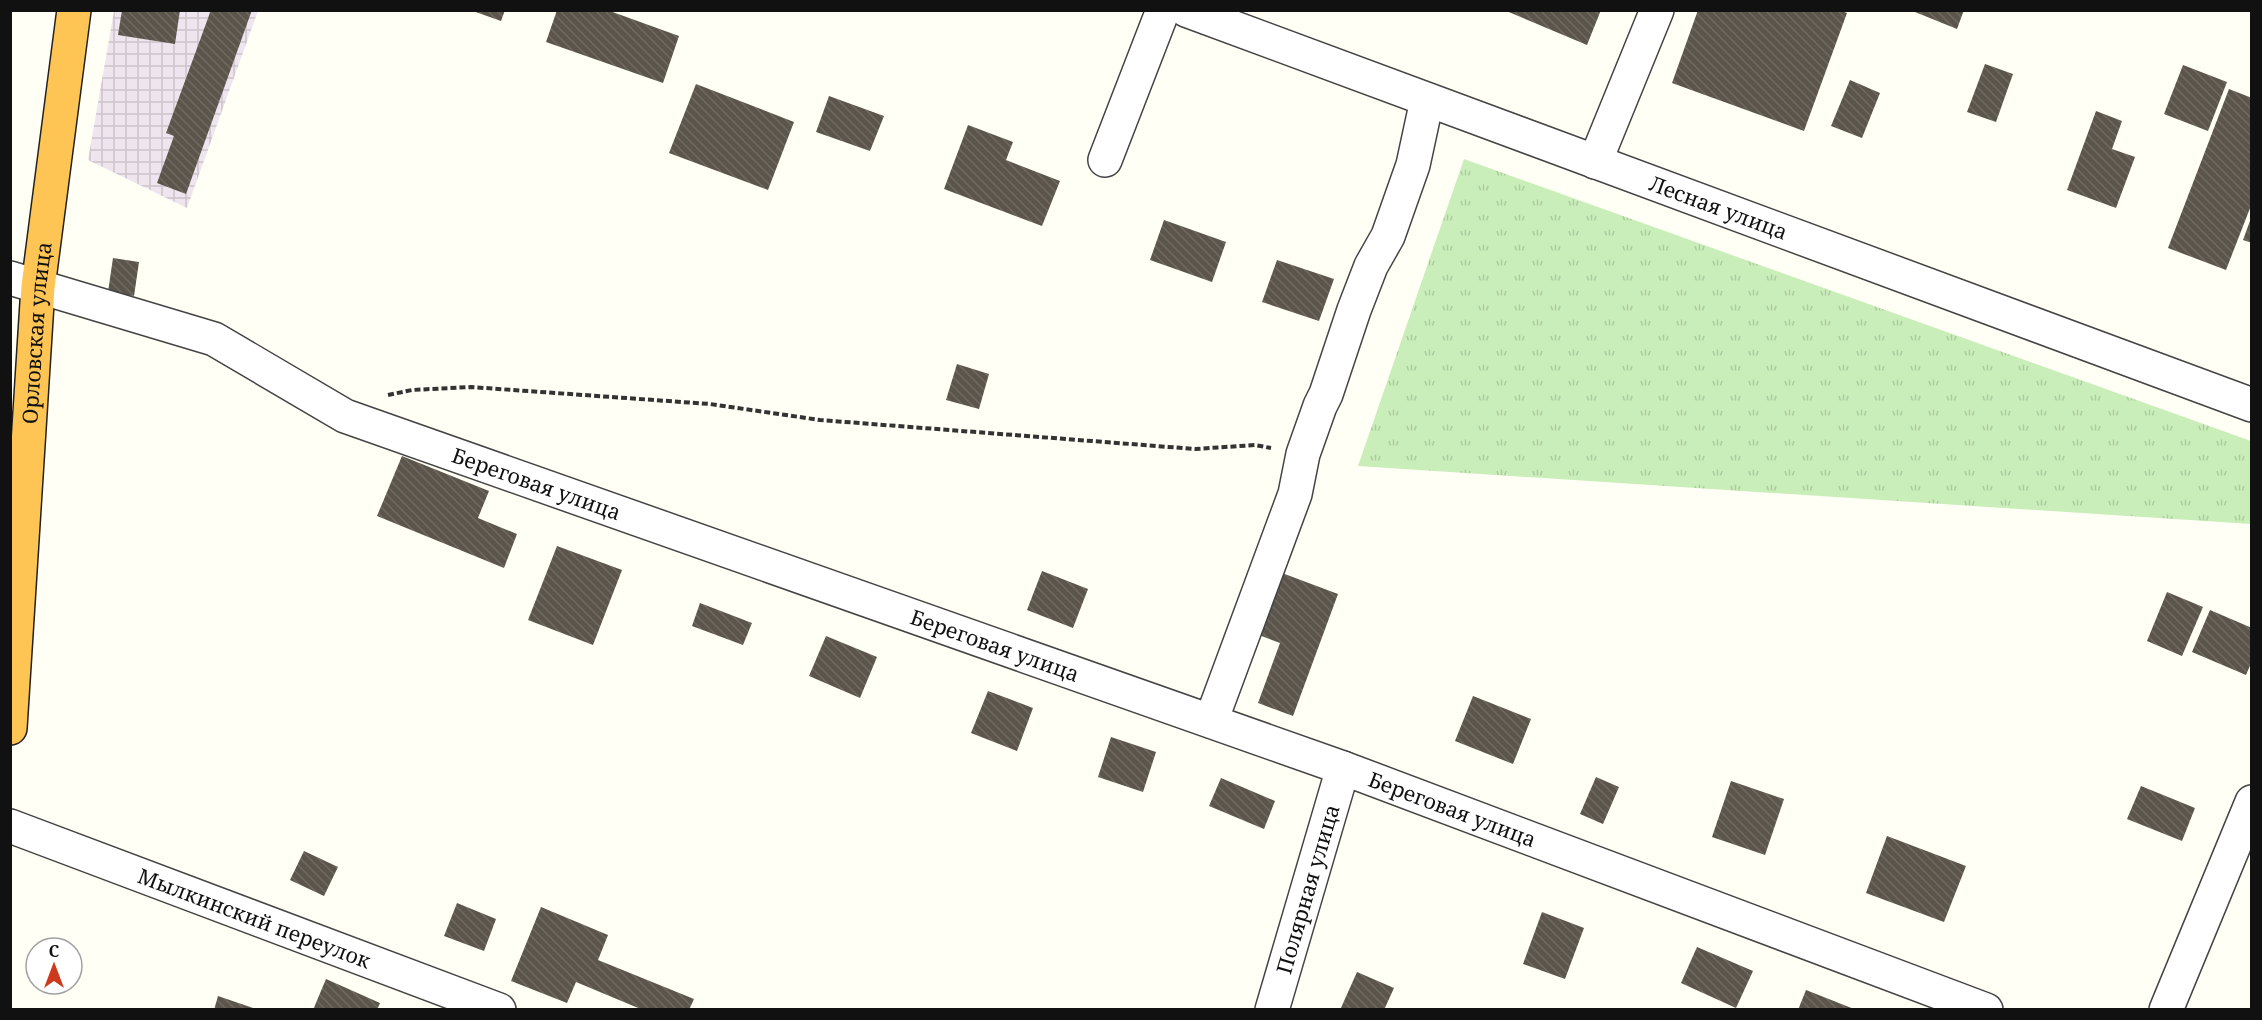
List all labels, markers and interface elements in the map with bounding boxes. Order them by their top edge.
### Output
street label: Лесная улица [1646,169,1792,246]
street label: Орловская улица [15,240,58,425]
street label: Береговая улица [448,441,625,526]
street label: Береговая улица [907,603,1083,688]
street label: Береговая улица [1365,765,1540,853]
street label: Полярная улица [1269,801,1346,977]
street label: Мылкинский переулок [134,861,375,975]
north arrow [24,936,84,996]
text: С [49,940,59,962]

